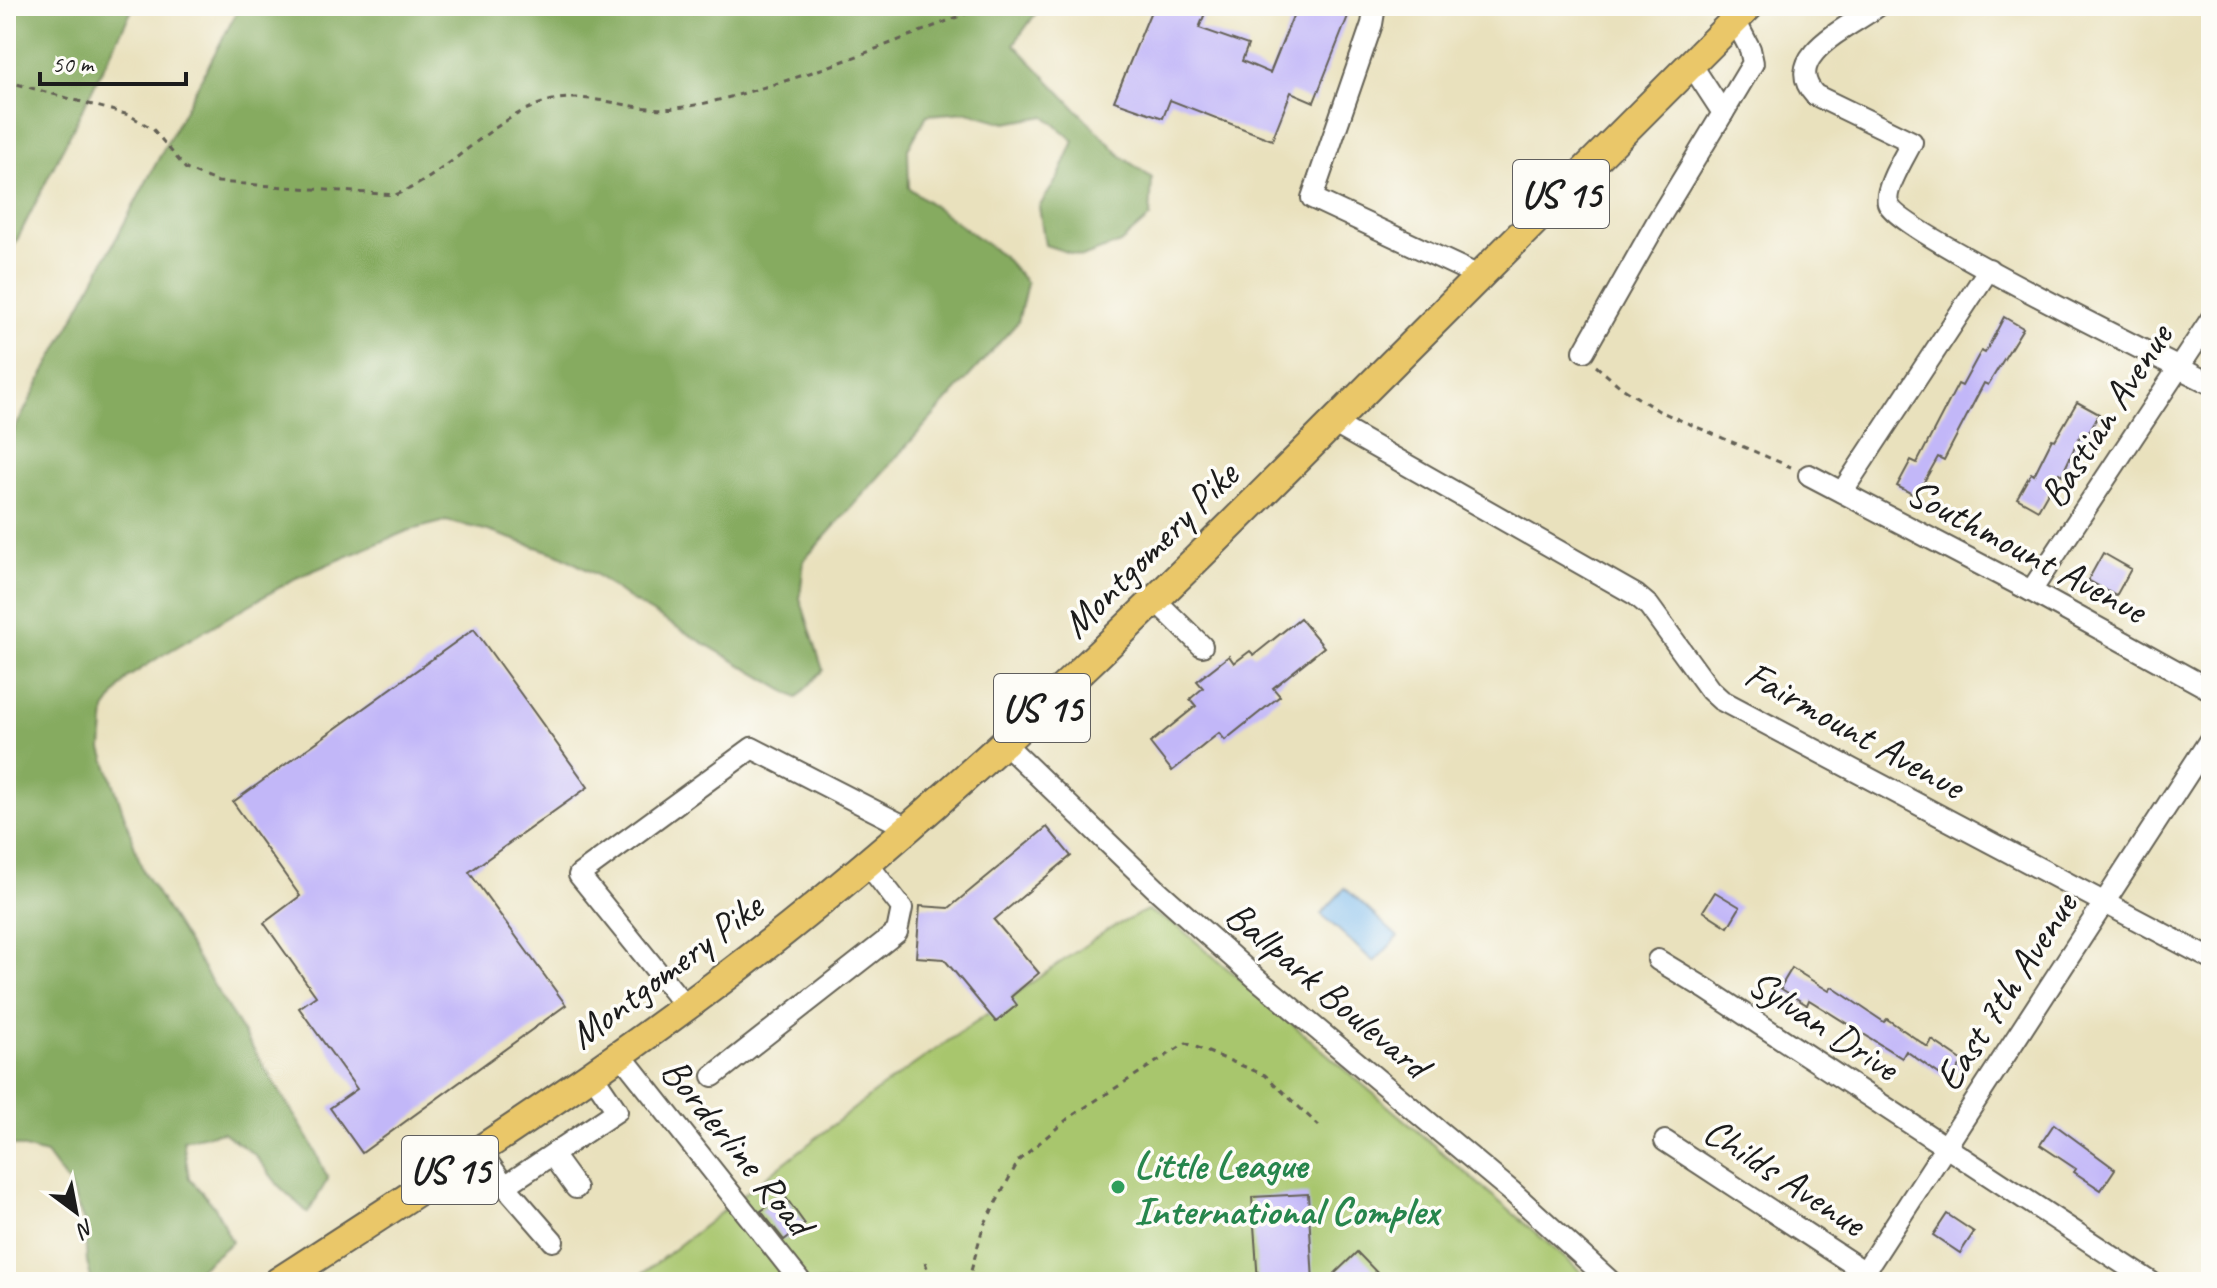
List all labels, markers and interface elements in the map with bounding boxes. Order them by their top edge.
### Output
scale bar [40,36,186,86]
text: 50 m [52,49,95,79]
road number: US 15 [1513,160,1609,228]
street label: Bastian Avenue [2028,312,2185,517]
street label: Montgomery Pike [1051,449,1251,649]
street label: Southmount Avenue [1898,467,2157,636]
street label: Fairmount Avenue [1736,649,1975,812]
road number: US 15 [994,674,1090,742]
street label: Montgomery Pike [559,880,775,1060]
street label: East 7th Avenue [1923,880,2090,1100]
street label: Ballpark Boulevard [1215,890,1444,1093]
street label: Sylvan Drive [1739,958,1910,1093]
street label: Borderline Road [650,1047,828,1250]
street label: Childs Avenue [1694,1106,1877,1249]
road number: US 15 [402,1136,498,1204]
place label: Little League International Complex [1134,1140,1442,1236]
north arrow [36,1172,116,1252]
marker: Little League International Complex [1109,1178,1127,1196]
text: N [70,1213,99,1245]

